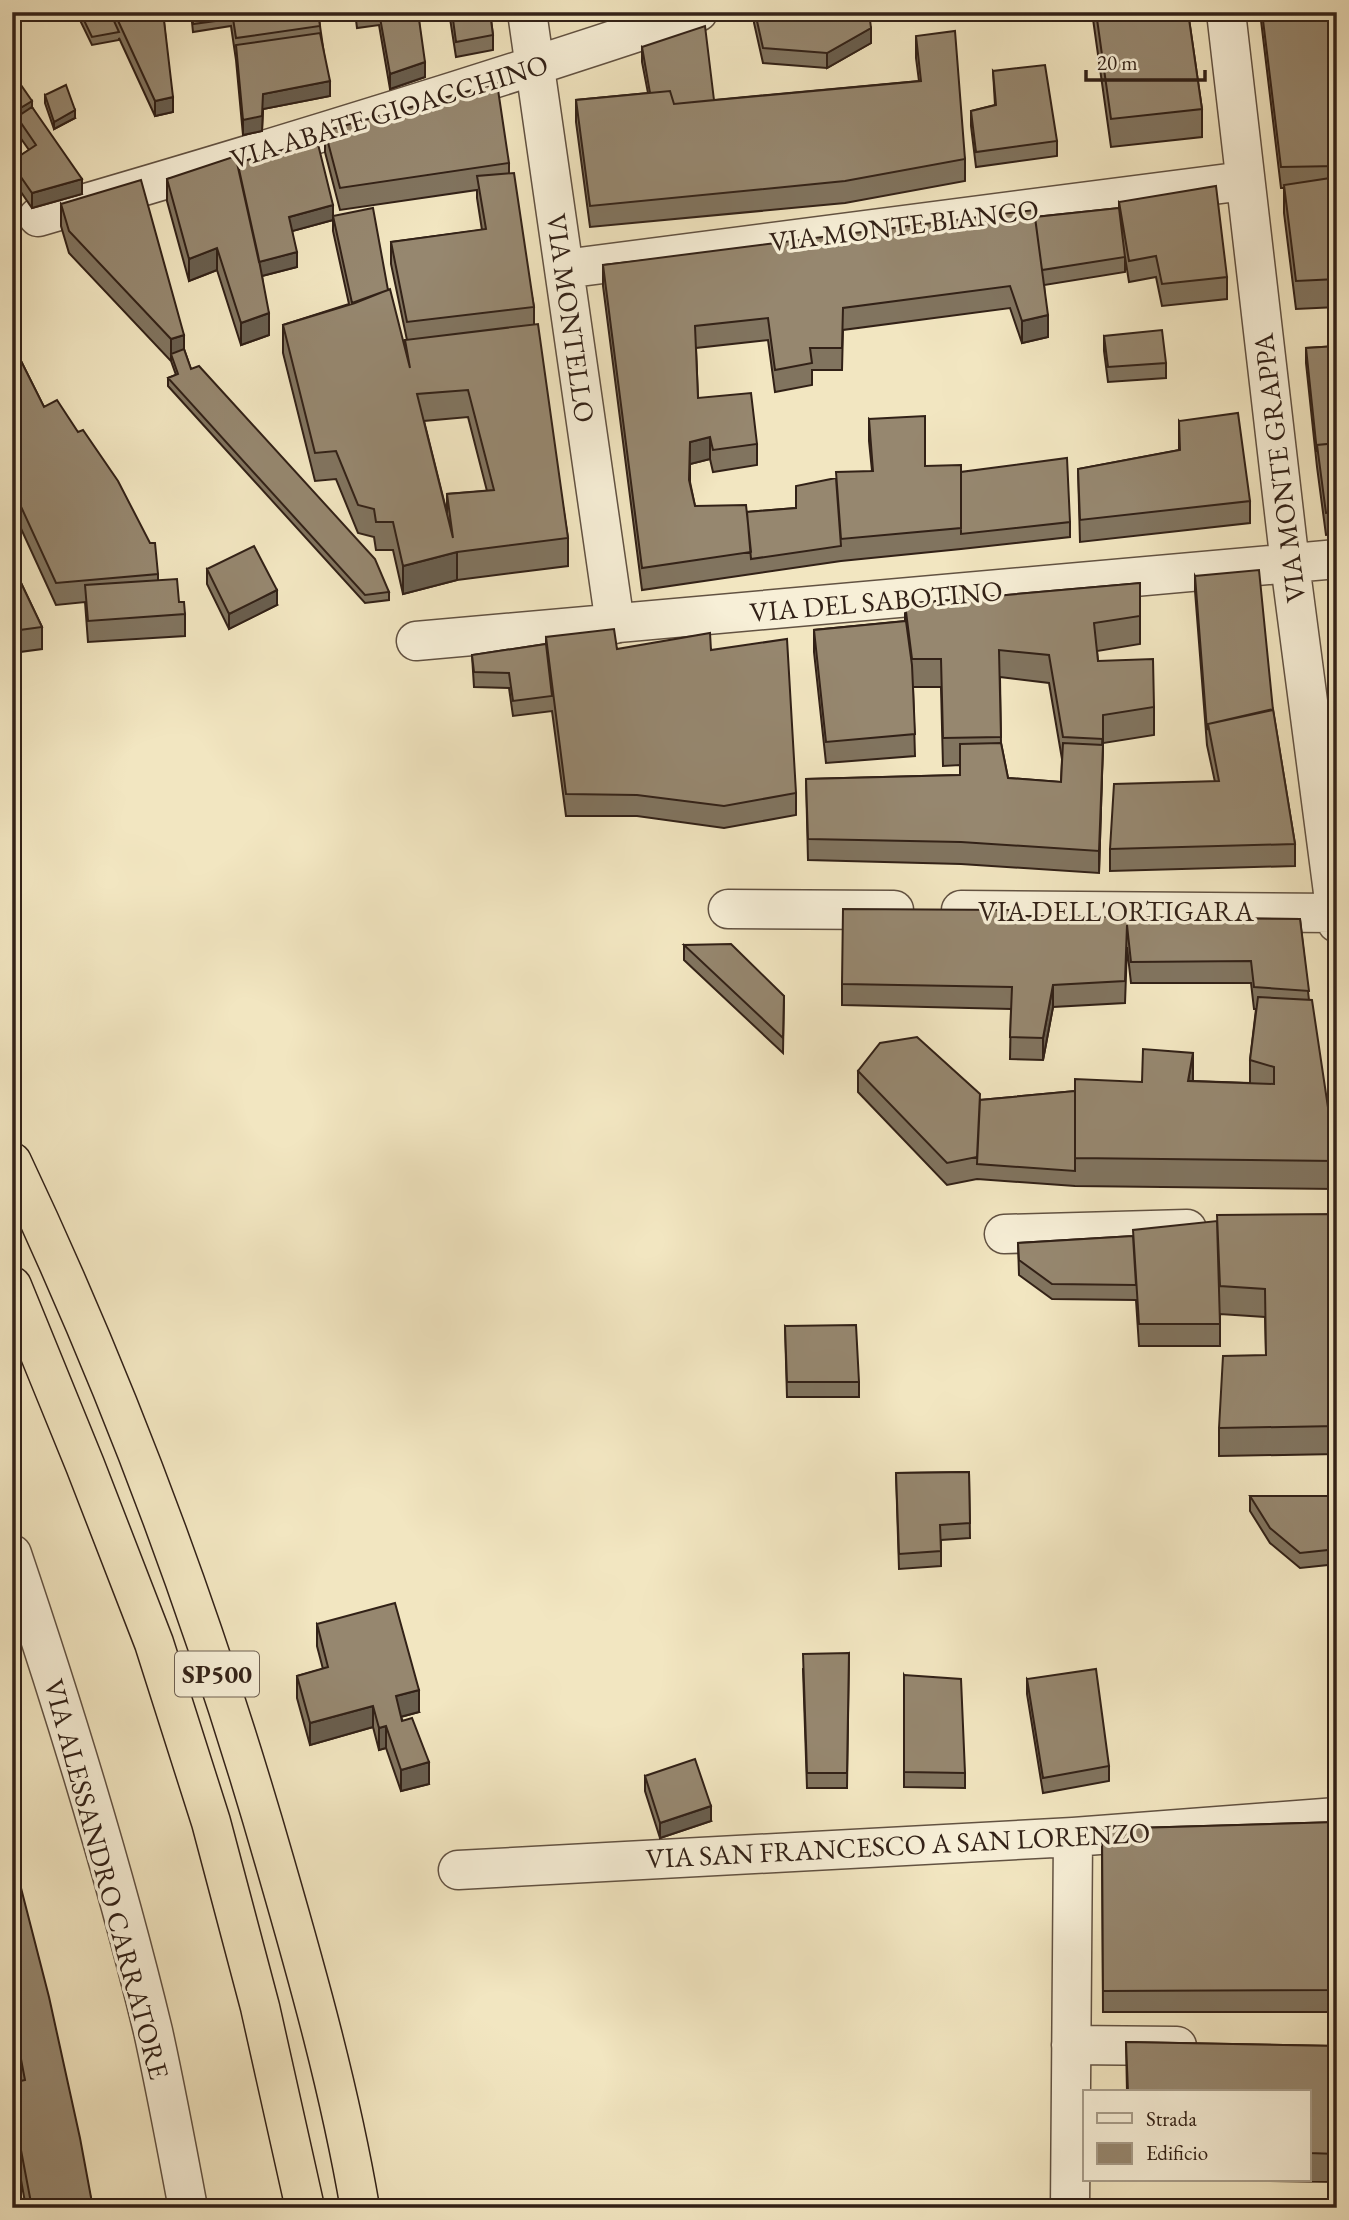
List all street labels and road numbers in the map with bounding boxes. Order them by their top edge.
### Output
street label: VIA ABATE GIOACCHINO [226,45,552,177]
street label: VIA MONTE BIANCO [767,191,1041,259]
street label: VIA MONTELLO [539,211,603,425]
street label: VIA MONTE GRAPPA [1245,331,1313,605]
street label: VIA DEL SABOTINO [748,572,1004,630]
street label: VIA DELL'ORTIGARA [978,893,1254,929]
road number: SP500 [175,1652,259,1696]
street label: VIA ALESSANDRO CARRATORE [36,1675,178,2083]
street label: VIA SAN FRANCESCO A SAN LORENZO [645,1814,1151,1876]

